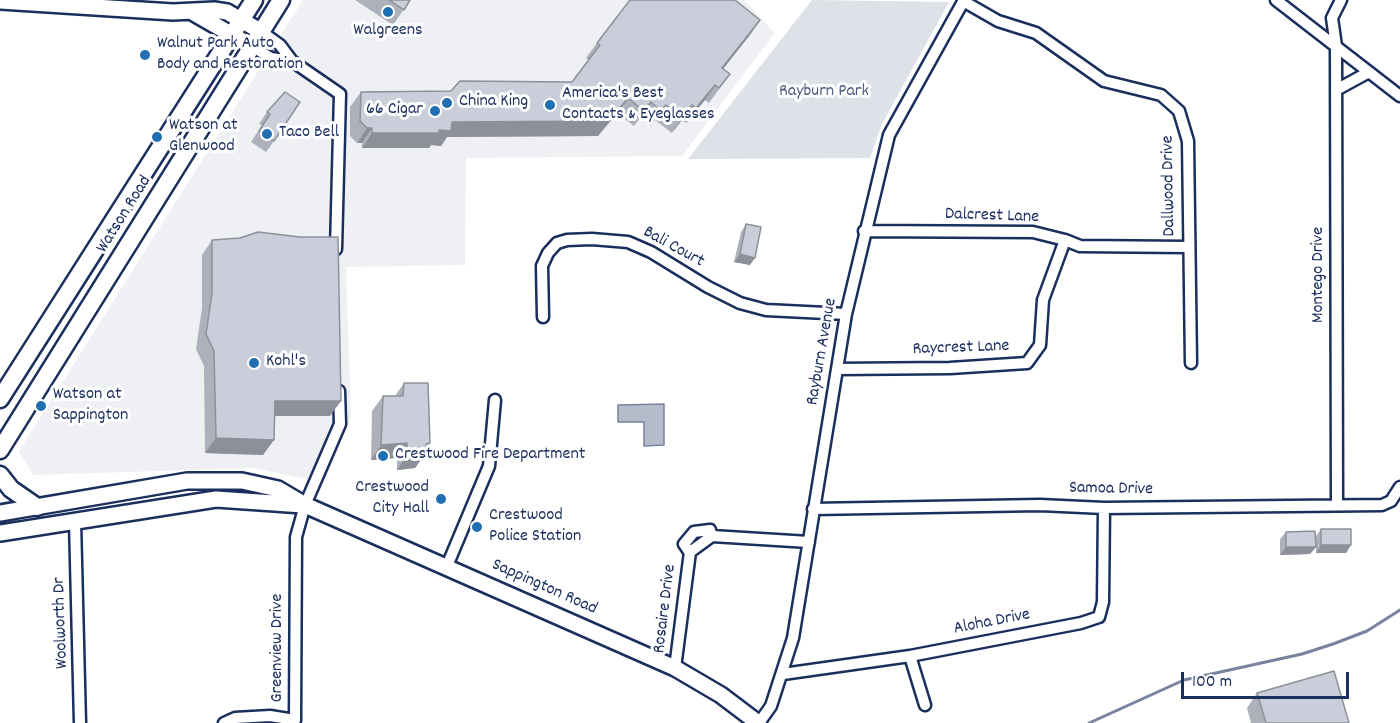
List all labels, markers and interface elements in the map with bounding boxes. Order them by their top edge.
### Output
marker: Walgreens [381,5,395,19]
place label: Walgreens [353,21,423,43]
place label: Walnut Park Auto Body and Restoration [157,34,303,76]
marker: Walnut Park Auto Body and Restoration [138,48,152,62]
park label: Rayburn Park [779,82,869,104]
place label: America's Best Contacts & Eyeglasses [562,84,715,127]
place label: China King [459,92,528,114]
marker: China King [440,96,454,110]
marker: America's Best Contacts & Eyeglasses [543,98,557,112]
place label: 66 Cigar [366,100,423,122]
marker: 66 Cigar [428,104,442,118]
place label: Watson at Glenwood [169,116,238,158]
place label: Taco Bell [279,123,339,145]
marker: Taco Bell [260,127,274,141]
marker: Watson at Glenwood [150,130,164,144]
street label: Dallwood Drive [1158,135,1182,237]
street label: Watson Road [93,172,157,258]
street label: Dalcrest Lane [945,205,1039,229]
street label: Bali Court [639,222,707,274]
street label: Montego Drive [1309,227,1331,323]
street label: Rayburn Avenue [803,297,843,407]
street label: Raycrest Lane [912,337,1010,361]
place label: Kohl's [266,352,306,374]
marker: Kohl's [247,356,261,370]
place label: Watson at Sappington [53,385,128,428]
marker: Watson at Sappington [34,399,48,413]
place label: Crestwood Fire Department [395,445,585,467]
marker: Crestwood Fire Department [376,449,390,463]
place label: Crestwood City Hall [355,478,429,520]
street label: Samoa Drive [1069,478,1153,502]
marker: Crestwood City Hall [434,492,448,506]
place label: Crestwood Police Station [489,506,581,548]
marker: Crestwood Police Station [470,520,484,534]
street label: Sappington Road [488,555,600,621]
street label: Rosaire Drive [650,563,682,655]
street label: Woolworth Dr [50,577,74,669]
street label: Greenview Drive [268,593,290,703]
street label: Aloha Drive [952,605,1032,641]
scale bar [1184,660,1352,698]
text: 100 m [1192,670,1232,695]

